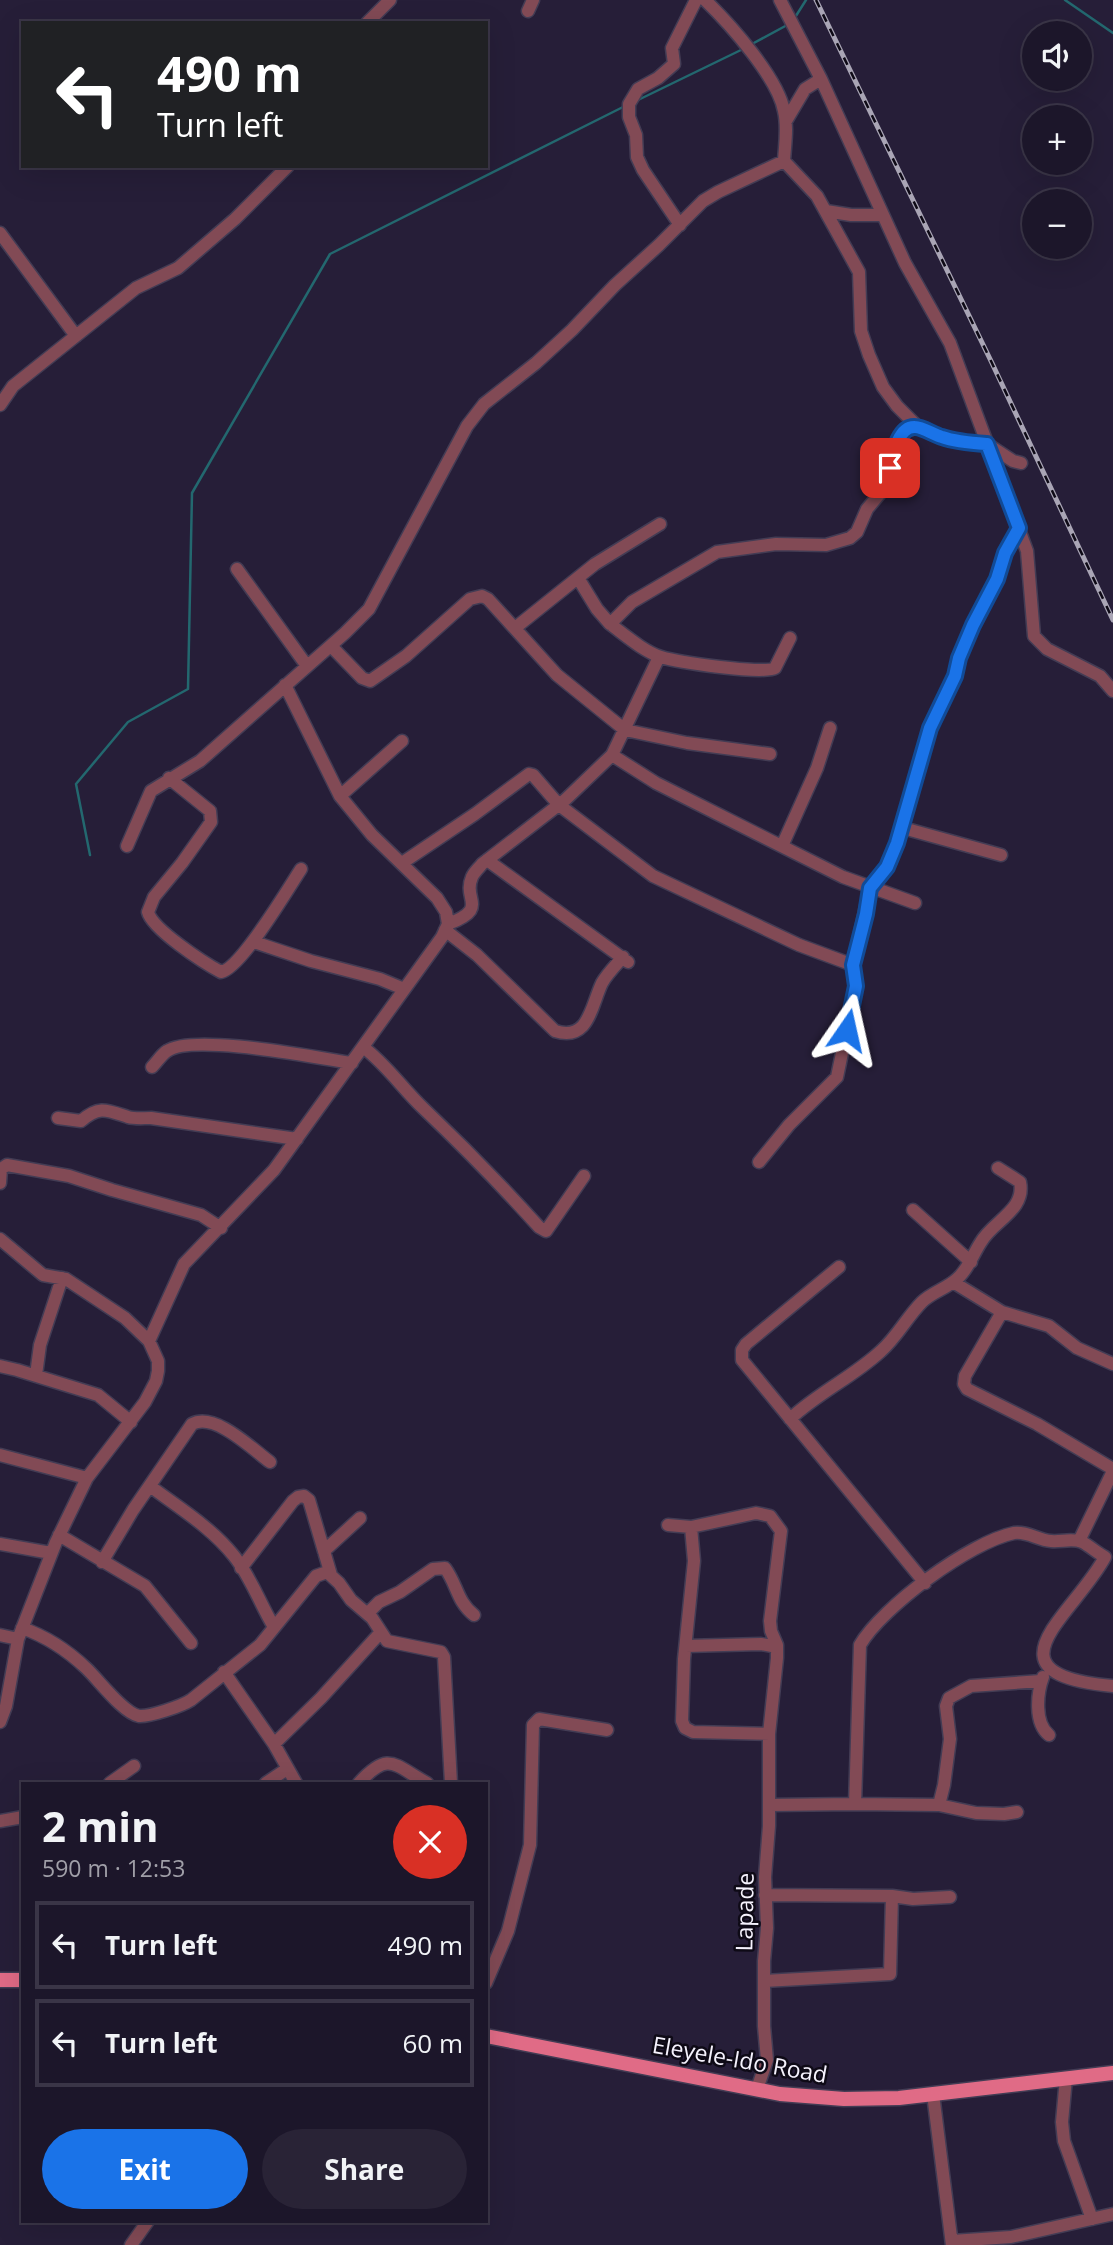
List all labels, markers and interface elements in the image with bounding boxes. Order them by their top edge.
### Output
map controls [1022,21,1092,259]
button: sound [1022,21,1092,91]
text: 490 m [157,40,302,106]
icon: left [42,49,133,140]
text: Turn left [157,103,283,146]
button: + [1022,105,1092,175]
button: − [1022,189,1092,259]
pin [860,438,920,498]
icon: arrive [871,449,909,487]
position arrow [810,993,884,1067]
text: 2 min [42,1797,159,1854]
button: close [393,1805,467,1879]
text: 590 m · 12:53 [42,1852,185,1884]
street label: Lapade [727,1872,761,1952]
icon: left [46,1926,84,1964]
text: Turn left [105,1927,217,1963]
text: 490 m [388,1927,463,1963]
icon: left [46,2024,84,2062]
text: Turn left [105,2025,217,2061]
text: 60 m [402,2025,463,2061]
street label: Eleyele-Ido Road [650,2028,830,2090]
button: Exit [42,2129,248,2209]
button: Share [262,2129,467,2209]

